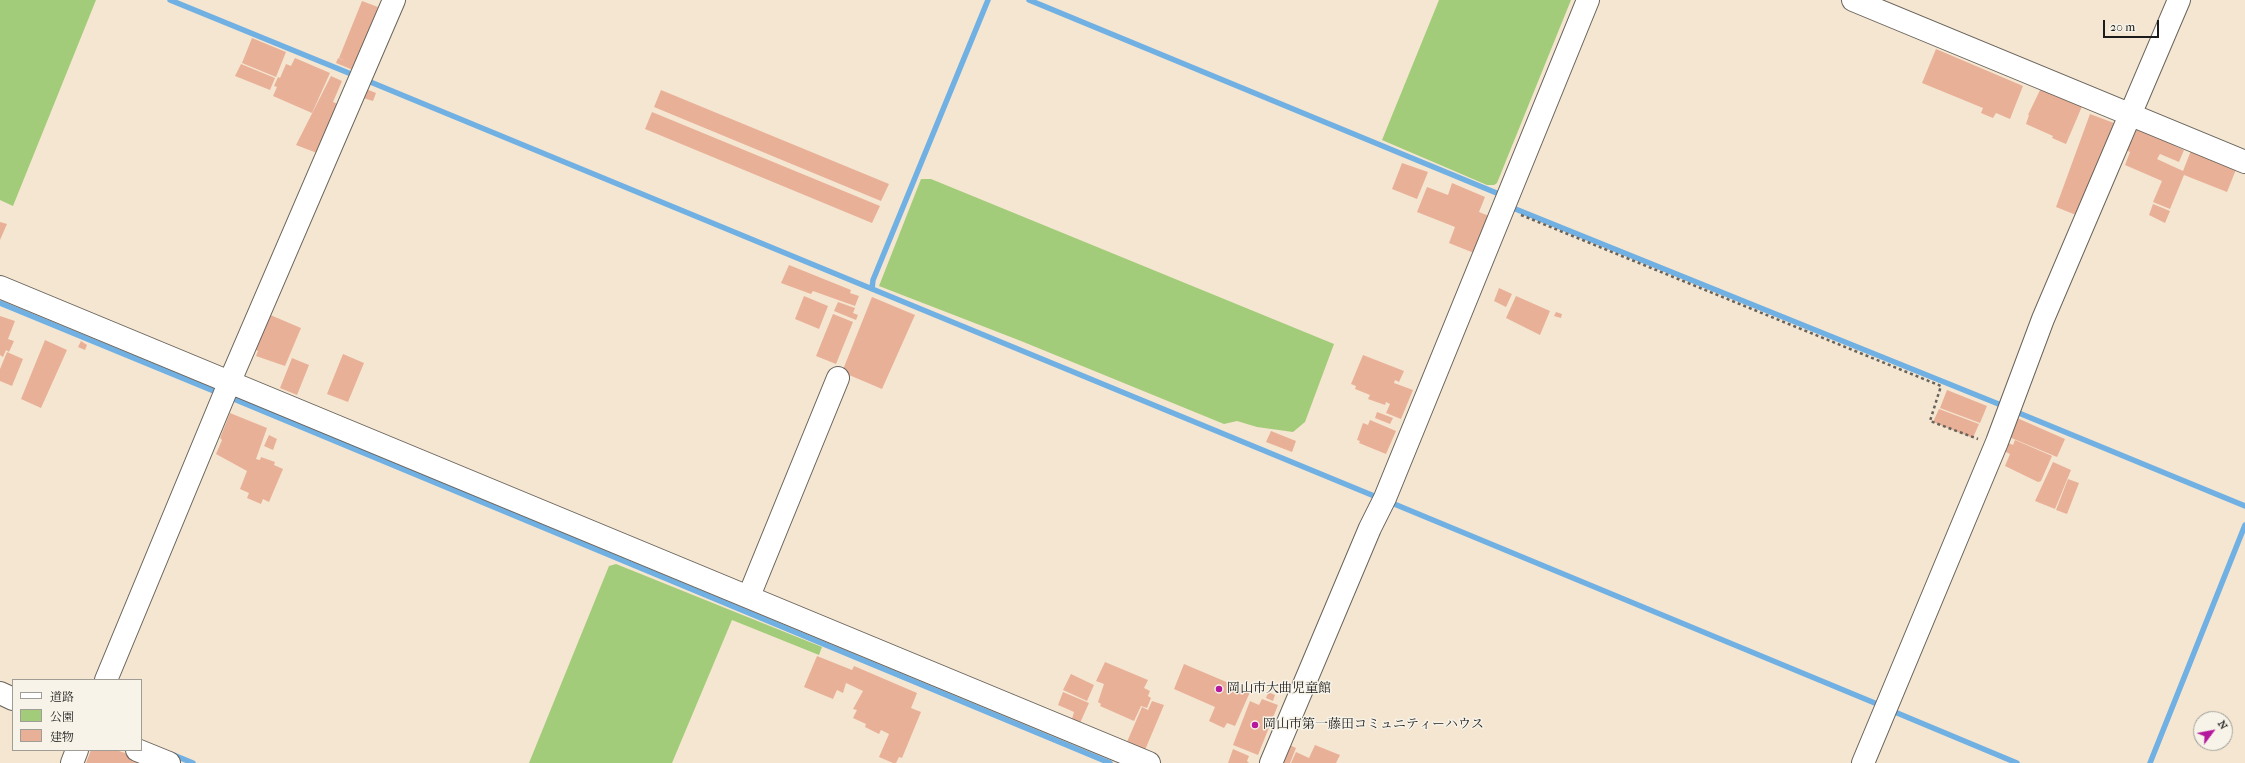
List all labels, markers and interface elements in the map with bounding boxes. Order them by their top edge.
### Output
scale bar [2105,12,2161,38]
text: 20 m [2110,20,2135,34]
legend [12,679,142,751]
place label: 岡山市大曲児童館 [1227,681,1331,697]
marker: 岡山市大曲児童館 [1214,684,1224,694]
text: 道路 [50,690,74,704]
text: 公園 [50,710,74,724]
north arrow [2193,711,2233,751]
place label: 岡山市第一藤田コミュニティーハウス [1263,717,1484,733]
text: N [2215,718,2230,732]
marker: 岡山市第一藤田コミュニティーハウス [1250,720,1260,730]
text: 建物 [50,730,74,744]

